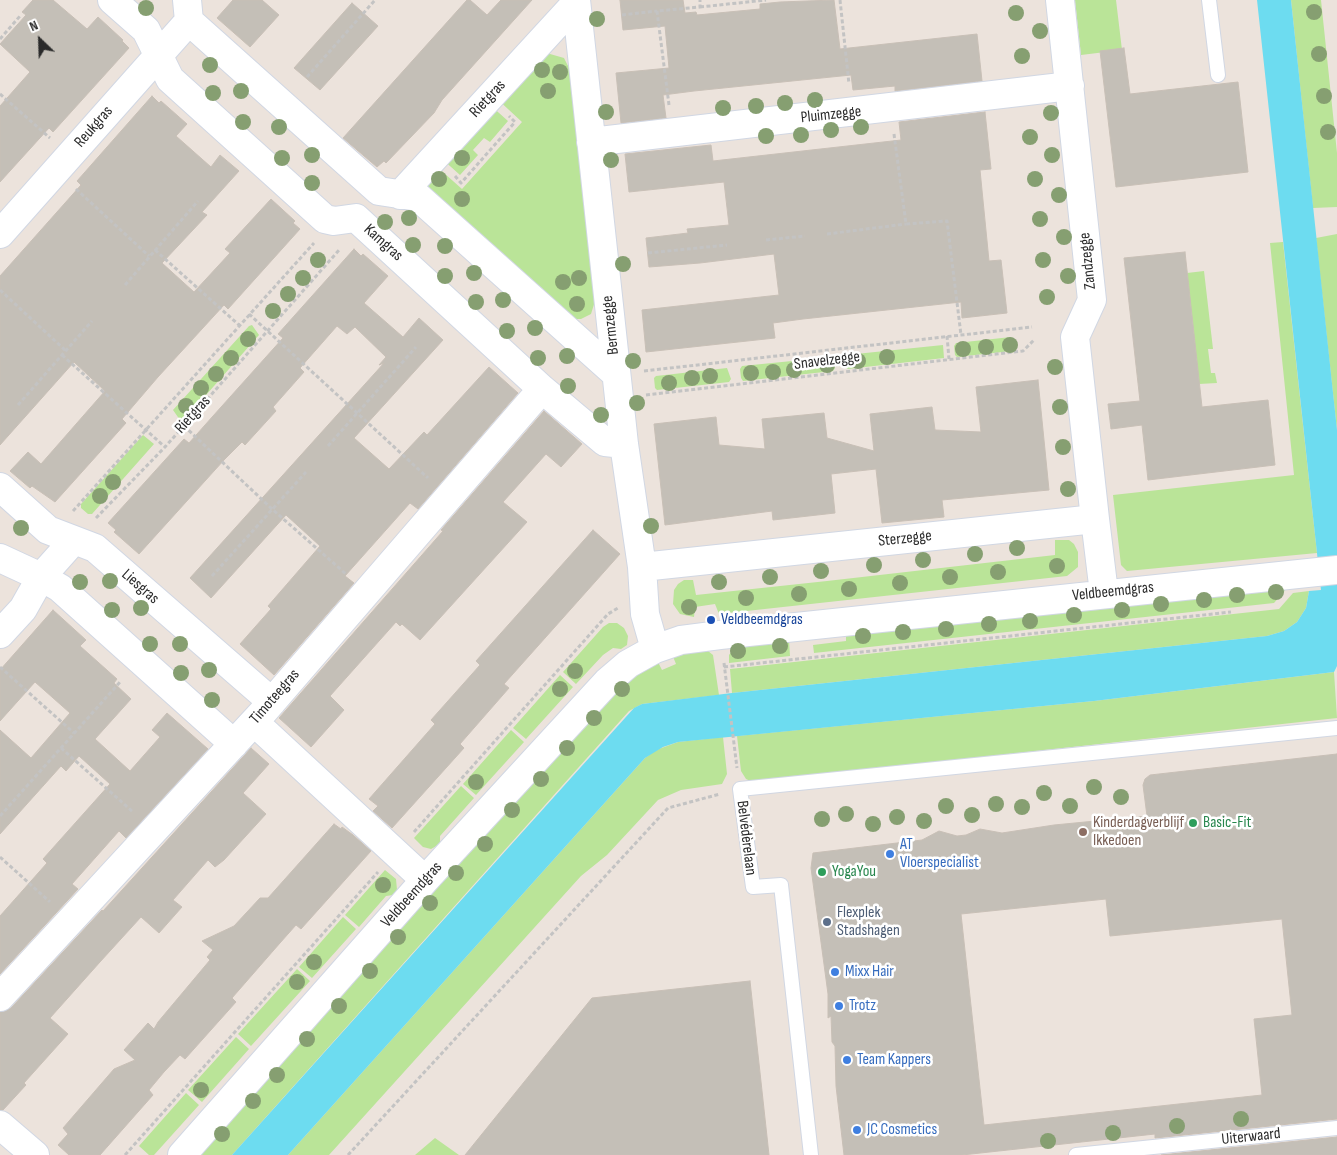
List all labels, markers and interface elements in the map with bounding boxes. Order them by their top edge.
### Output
north arrow [15,15,65,65]
text: N [27,17,41,35]
street label: Rietgras [466,76,510,122]
street label: Reukgras [71,102,117,152]
street label: Pluimzegge [800,102,862,128]
street label: Kamgras [359,220,407,266]
street label: Zandzegge [1075,232,1101,290]
street label: Bermzegge [598,294,624,356]
street label: Snavelzegge [793,347,861,375]
street label: Rietgras [171,392,215,438]
street label: Sterzegge [877,527,933,551]
street label: Liesgras [117,565,163,609]
street label: Veldbeemdgras [1071,578,1155,606]
place label: Veldbeemdgras [721,610,803,630]
marker: Veldbeemdgras [705,614,717,626]
street label: Timoteegras [246,666,304,728]
street label: Belvédèrelaan [732,800,760,876]
place label: Kinderdagverblijf Ikkedoen [1093,813,1184,851]
place label: Basic-Fit [1203,813,1251,833]
marker: Basic-Fit [1187,817,1199,829]
marker: Kinderdagverblijf Ikkedoen [1077,826,1089,838]
place label: AT Vloerspecialist [900,835,979,873]
marker: AT Vloerspecialist [884,848,896,860]
street label: Veldbeemdgras [377,858,447,932]
place label: YogaYou [832,862,876,882]
marker: YogaYou [816,866,828,878]
place label: Flexplek Stadshagen [837,903,900,941]
marker: Flexplek Stadshagen [821,916,833,928]
place label: Mixx Hair [845,962,894,982]
marker: Mixx Hair [829,966,841,978]
place label: Trotz [849,996,876,1016]
marker: Trotz [833,1000,845,1012]
place label: Team Kappers [857,1050,931,1070]
marker: Team Kappers [841,1054,853,1066]
place label: JC Cosmetics [867,1120,937,1140]
marker: JC Cosmetics [851,1124,863,1136]
street label: Uiterwaard [1221,1124,1281,1150]

